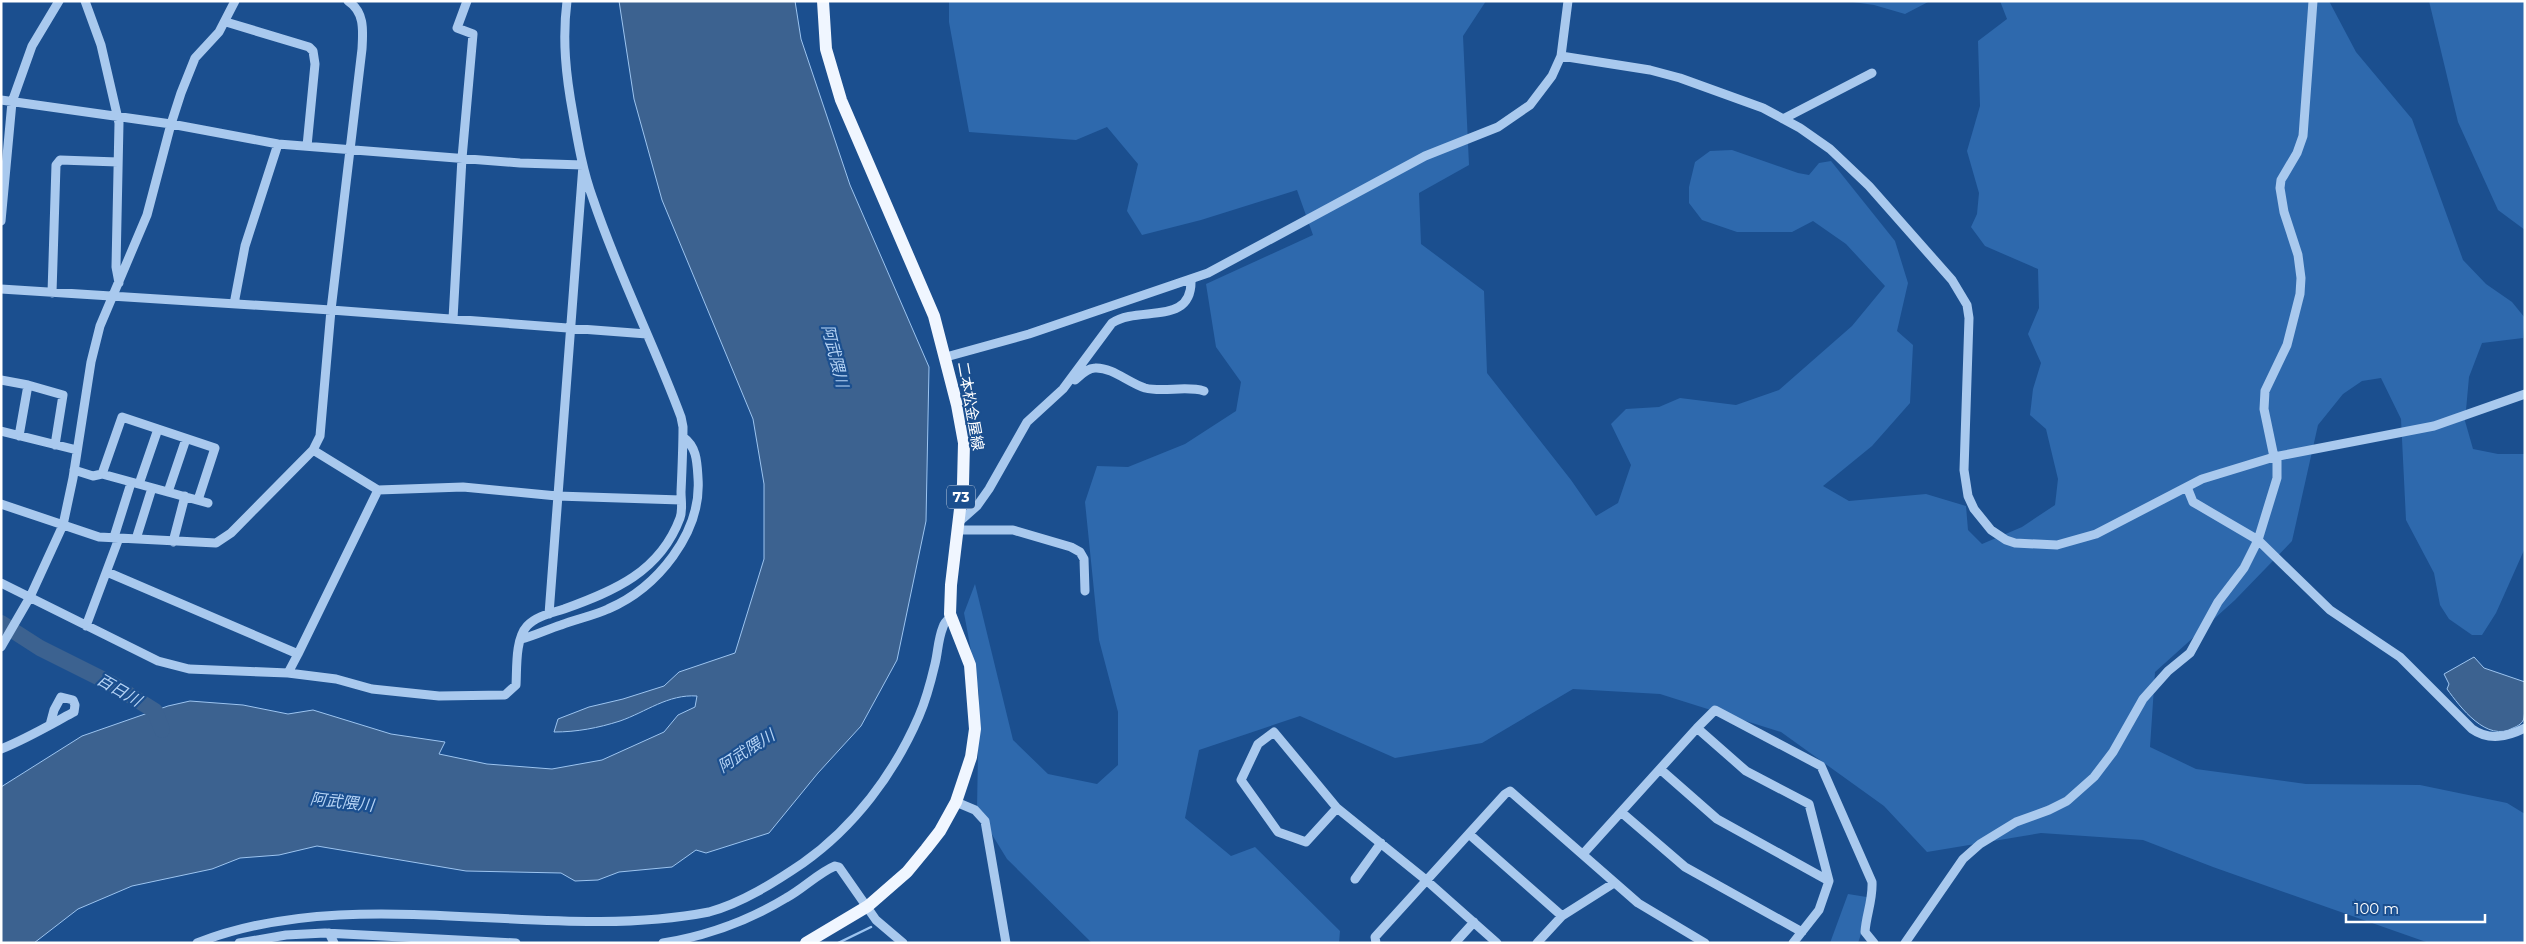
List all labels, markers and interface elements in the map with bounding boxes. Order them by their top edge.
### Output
water label: 阿武隈川 [818,323,852,391]
street label: 二本松金屋線 [954,360,988,452]
road number: 73 [947,486,975,508]
water label: 百日川 [93,670,146,711]
water label: 阿武隈川 [714,725,780,776]
water label: 阿武隈川 [309,789,377,815]
scale bar [2346,892,2485,924]
text: 100 m [2354,899,2399,918]

